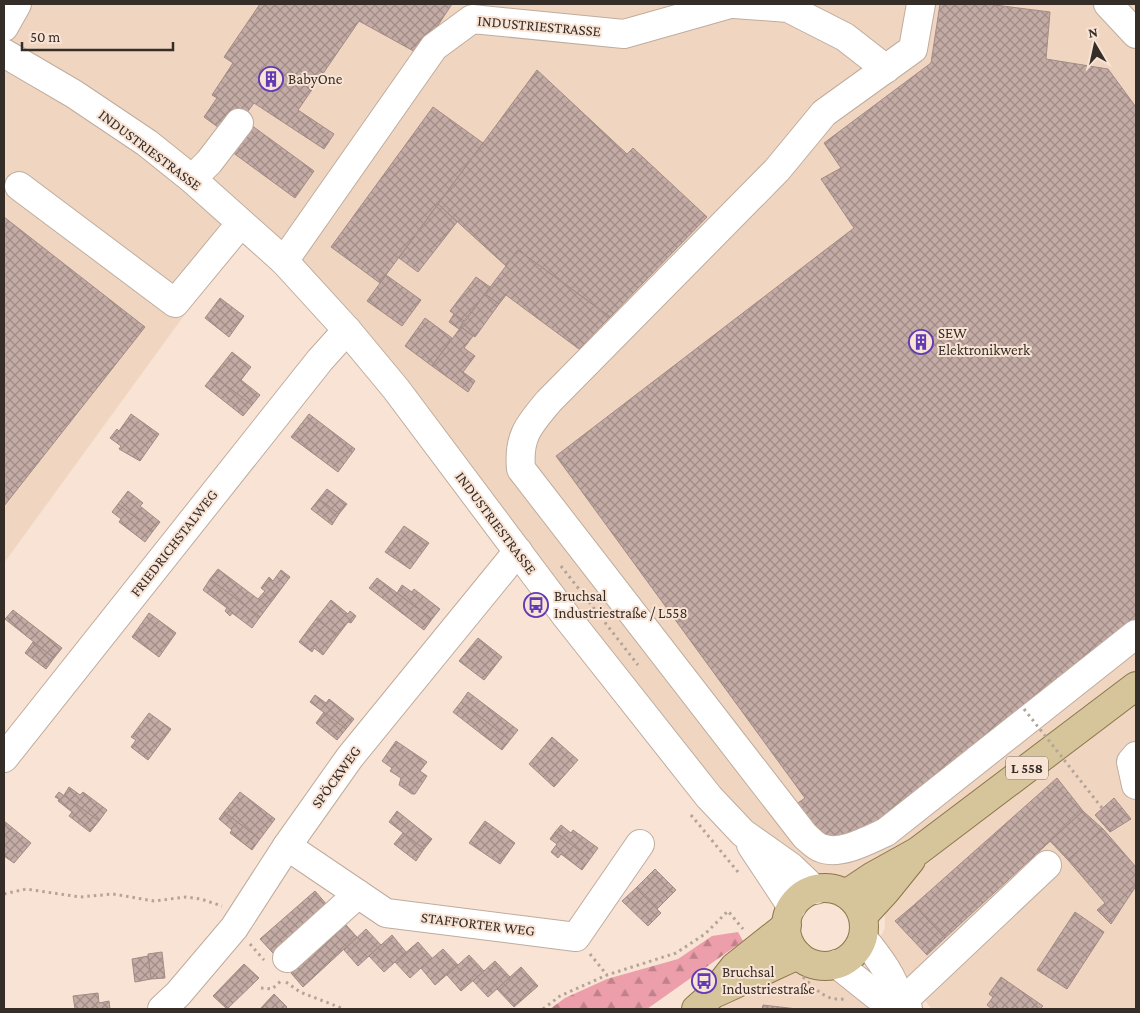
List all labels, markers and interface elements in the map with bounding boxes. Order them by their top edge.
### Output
street label: INDUSTRIESTRASSE [477,13,601,39]
scale bar [22,20,174,52]
north arrow [1070,20,1120,70]
text: N [1087,23,1099,41]
text: 50 m [30,29,60,45]
building icon: BabyOne [258,66,284,92]
place label: BabyOne [288,71,343,88]
street label: INDUSTRIESTRASSE [96,106,204,194]
place label: SEW Elektronikwerk [938,325,1031,358]
building icon: SEW Elektronikwerk [908,329,934,355]
street label: INDUSTRIESTRASSE [452,469,540,577]
street label: FRIEDRICHSTALWEG [127,486,221,600]
place label: Bruchsal Industriestraße / L558 [554,588,687,621]
bus stop icon: Bruchsal Industriestraße / L558 [523,592,549,618]
street label: SPÖCKWEG [308,743,364,811]
road number: L 558 [1006,756,1048,780]
street label: STAFFORTER WEG [420,909,536,939]
place label: Bruchsal Industriestraße [722,964,815,997]
bus stop icon: Bruchsal Industriestraße [691,968,717,994]

